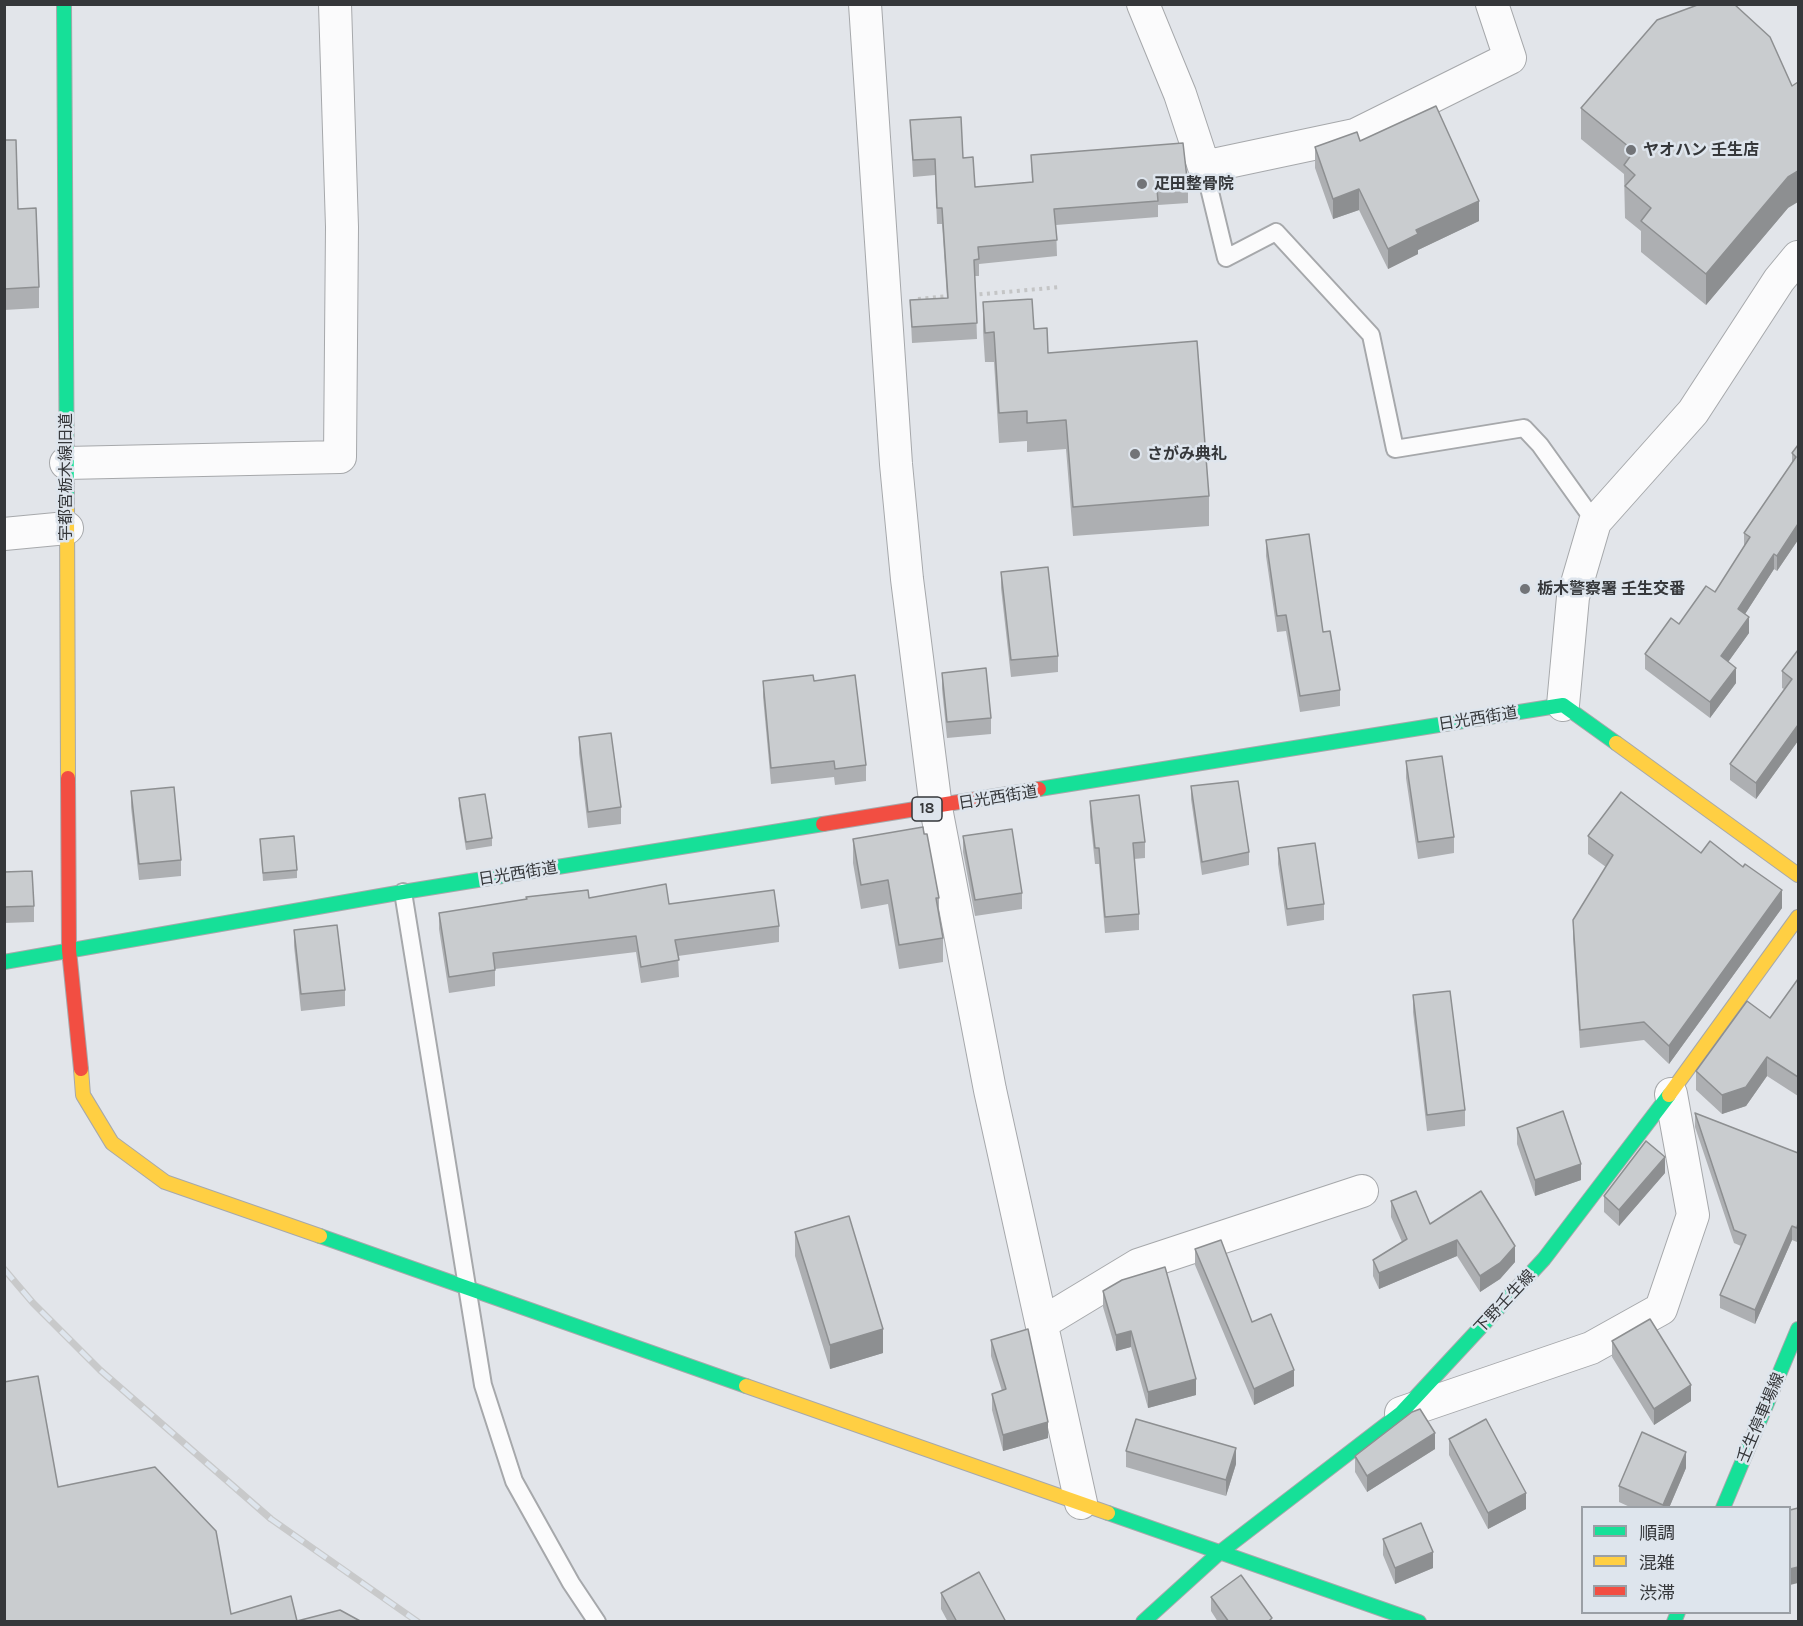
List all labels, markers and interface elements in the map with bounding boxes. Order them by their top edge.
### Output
place label: ヤオハン 壬生店 [1643,140,1759,160]
marker: ヤオハン 壬生店 [1624,143,1638,157]
place label: 疋田整骨院 [1154,174,1234,194]
marker: 疋田整骨院 [1135,177,1149,191]
street label: 宇都宮栃木線旧道 [56,413,76,541]
place label: さがみ典礼 [1147,444,1227,464]
marker: さがみ典礼 [1128,447,1142,461]
place label: 栃木警察署 壬生交番 [1537,579,1685,599]
marker: 栃木警察署 壬生交番 [1518,582,1532,596]
street label: 日光西街道 [1437,703,1519,735]
street label: 日光西街道 [957,782,1039,814]
road number: 18 [912,797,942,821]
street label: 日光西街道 [477,858,559,890]
street label: 下野壬生線 [1471,1266,1539,1338]
street label: 壬生停車場線 [1733,1370,1789,1466]
legend [1581,1506,1791,1614]
text: 順調 [1639,1522,1675,1544]
text: 混雑 [1639,1552,1675,1574]
text: 渋滞 [1639,1582,1675,1604]

